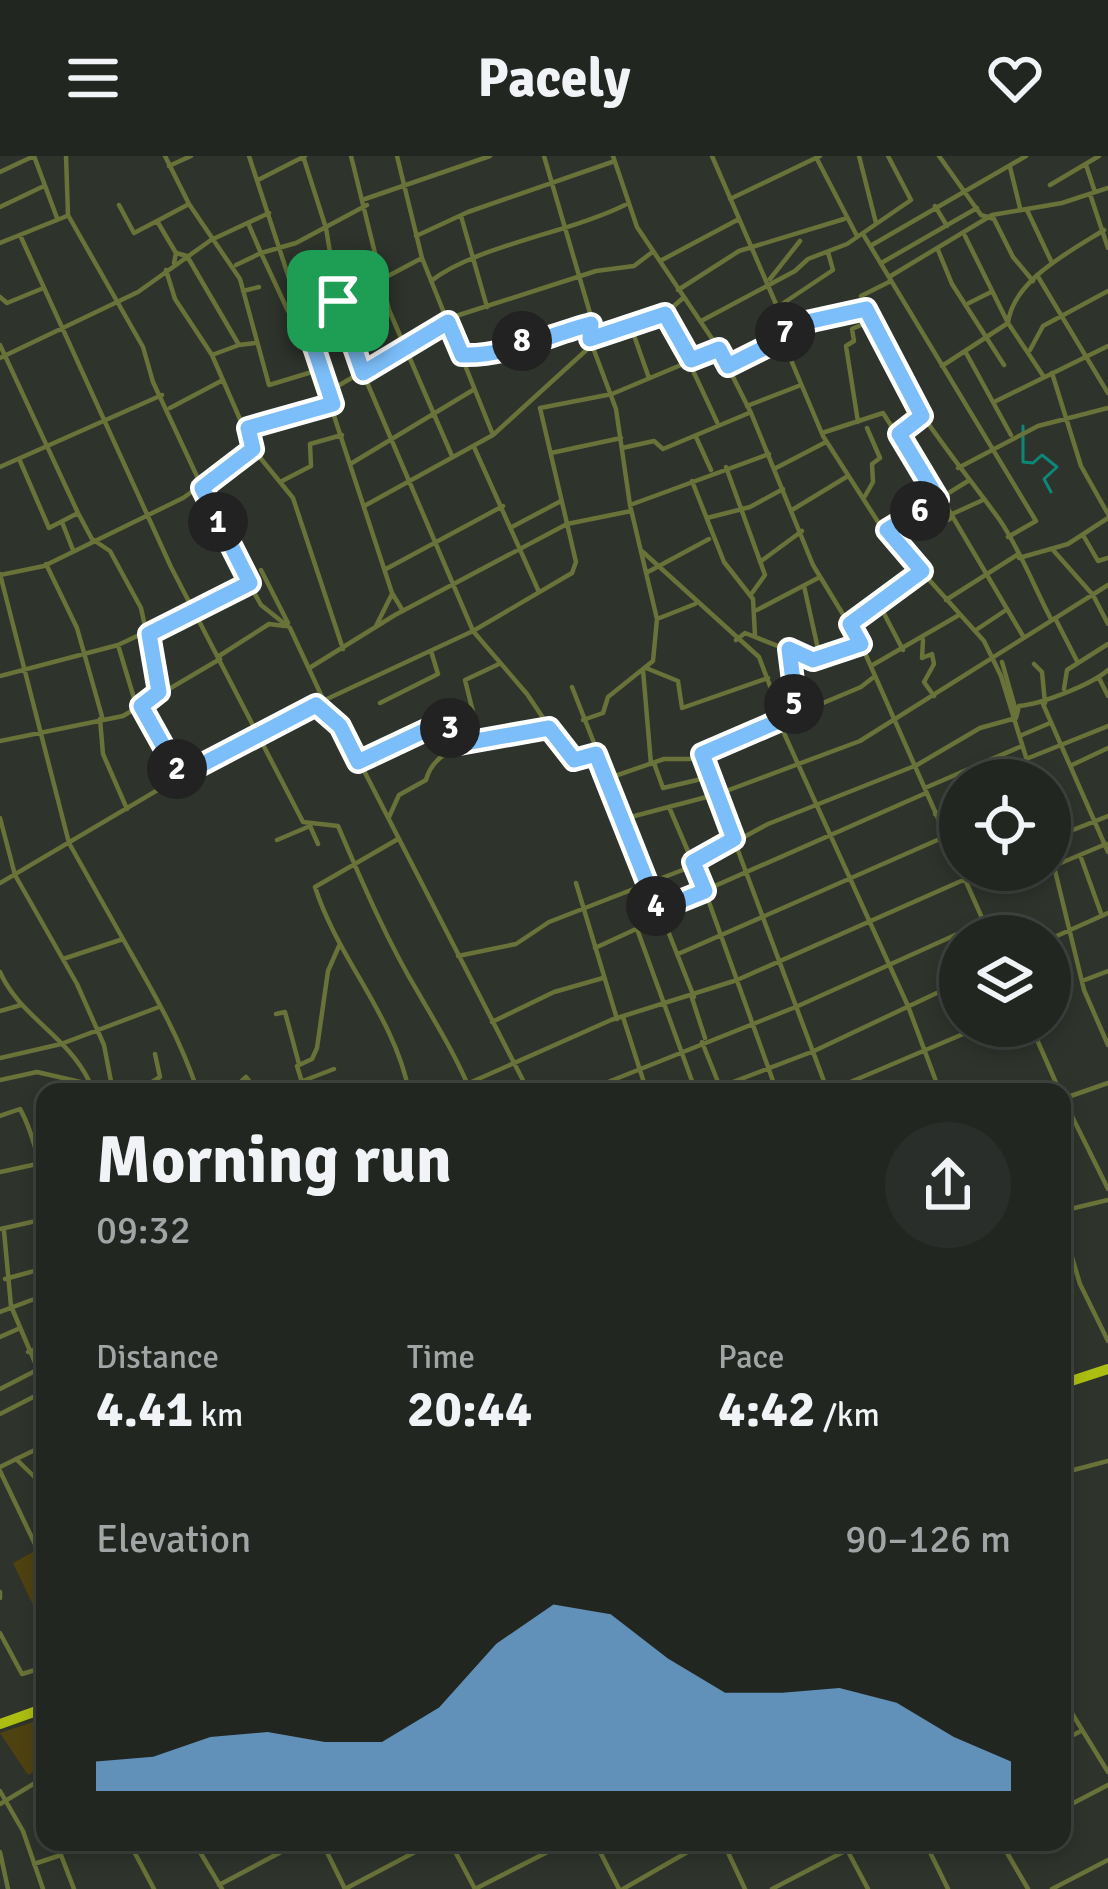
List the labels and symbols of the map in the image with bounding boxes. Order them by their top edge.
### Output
pin [287,250,389,352]
pin: 7 [755,302,815,362]
pin: 8 [492,311,552,371]
pin: 6 [890,481,950,541]
pin: 1 [188,492,248,552]
pin: 5 [764,674,824,734]
pin: 3 [420,698,480,758]
pin: 2 [147,739,207,799]
pin: 4 [626,876,686,936]

